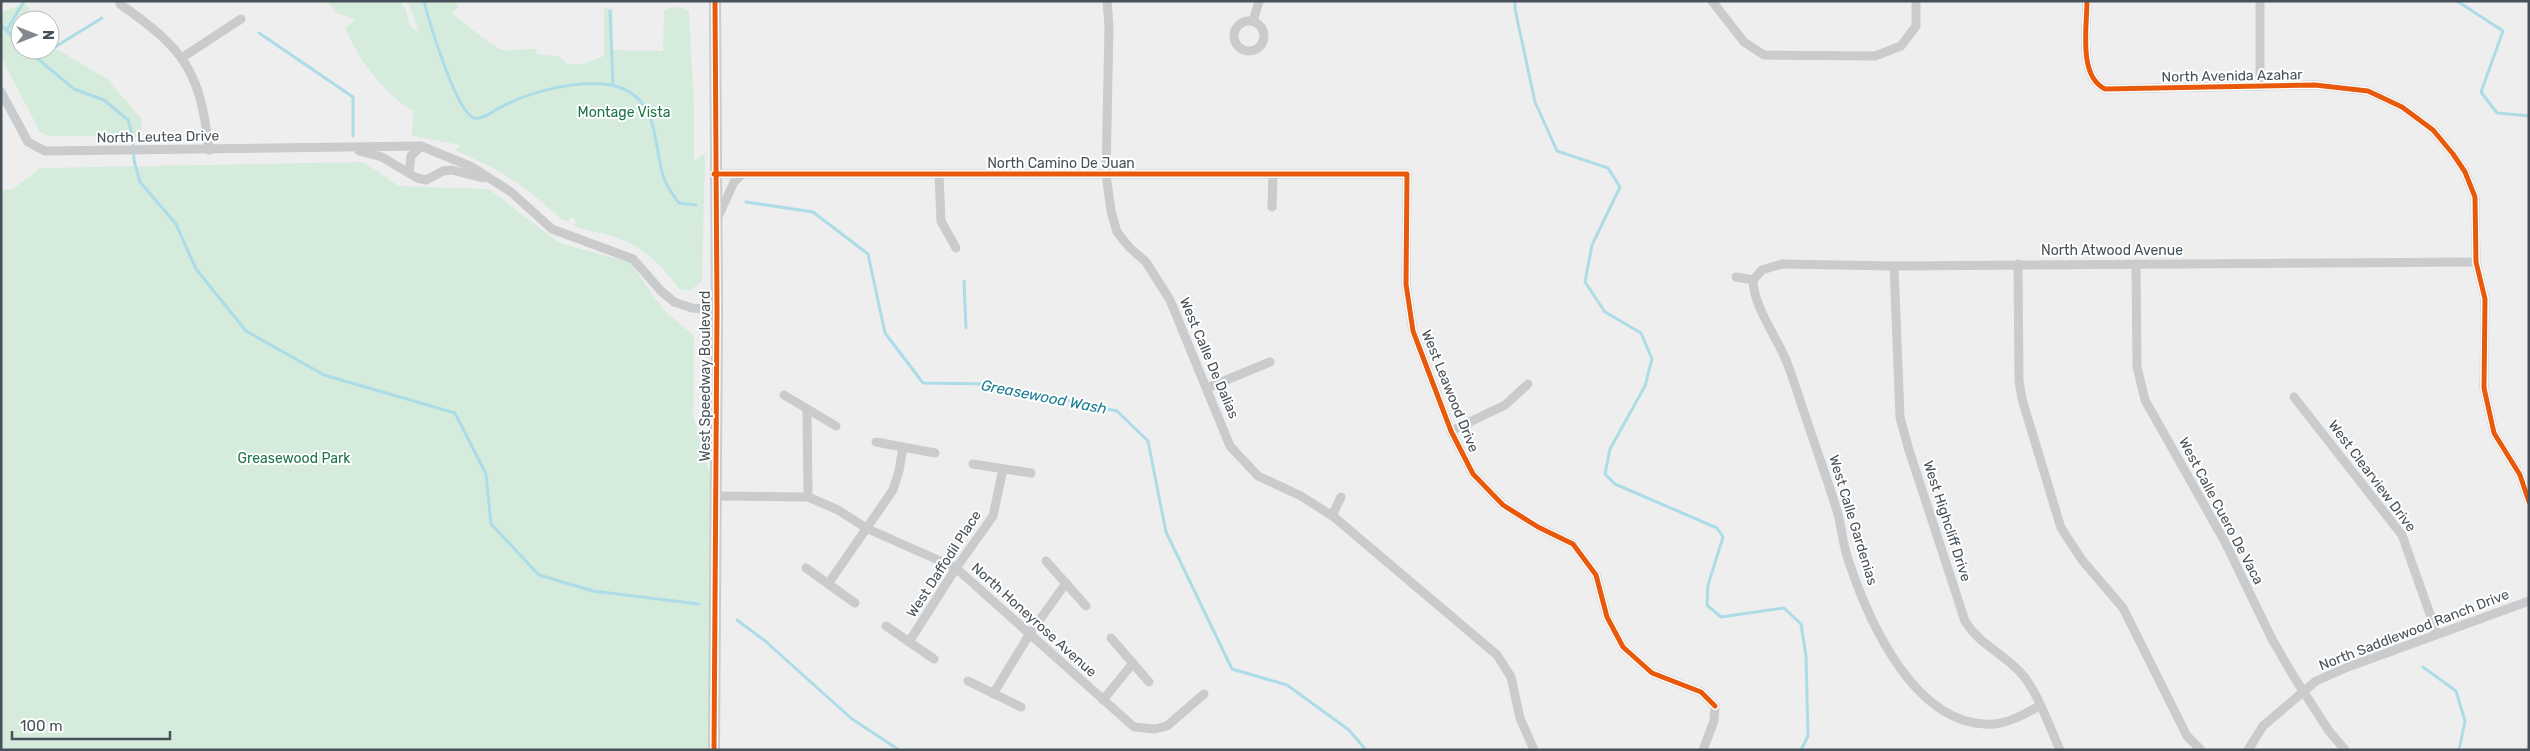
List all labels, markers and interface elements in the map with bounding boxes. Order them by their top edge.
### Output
north arrow [10,10,60,60]
text: N [39,30,56,40]
street label: North Avenida Azahar [2161,66,2303,86]
park label: Montage Vista [578,104,670,121]
street label: North Leutea Drive [97,127,220,147]
street label: North Camino De Juan [987,155,1135,172]
street label: North Atwood Avenue [2041,242,2183,259]
street label: West Speedway Boulevard [697,291,714,461]
street label: West Calle De Dalias [1176,295,1242,421]
street label: West Leawood Drive [1418,327,1482,455]
water label: Greasewood Wash [980,376,1108,418]
street label: West Clearview Drive [2325,417,2420,535]
street label: West Calle Cuero De Vaca [2175,434,2267,588]
park label: Greasewood Park [237,450,351,467]
street label: West Calle Gardenias [1825,453,1881,587]
street label: West Highcliff Drive [1919,458,1975,584]
street label: West Daffodil Place [903,507,985,621]
street label: North Honeyrose Avenue [968,559,1100,681]
street label: North Saddlewood Ranch Drive [2317,586,2512,674]
scale bar [12,708,170,740]
text: 100 m [20,717,62,735]

